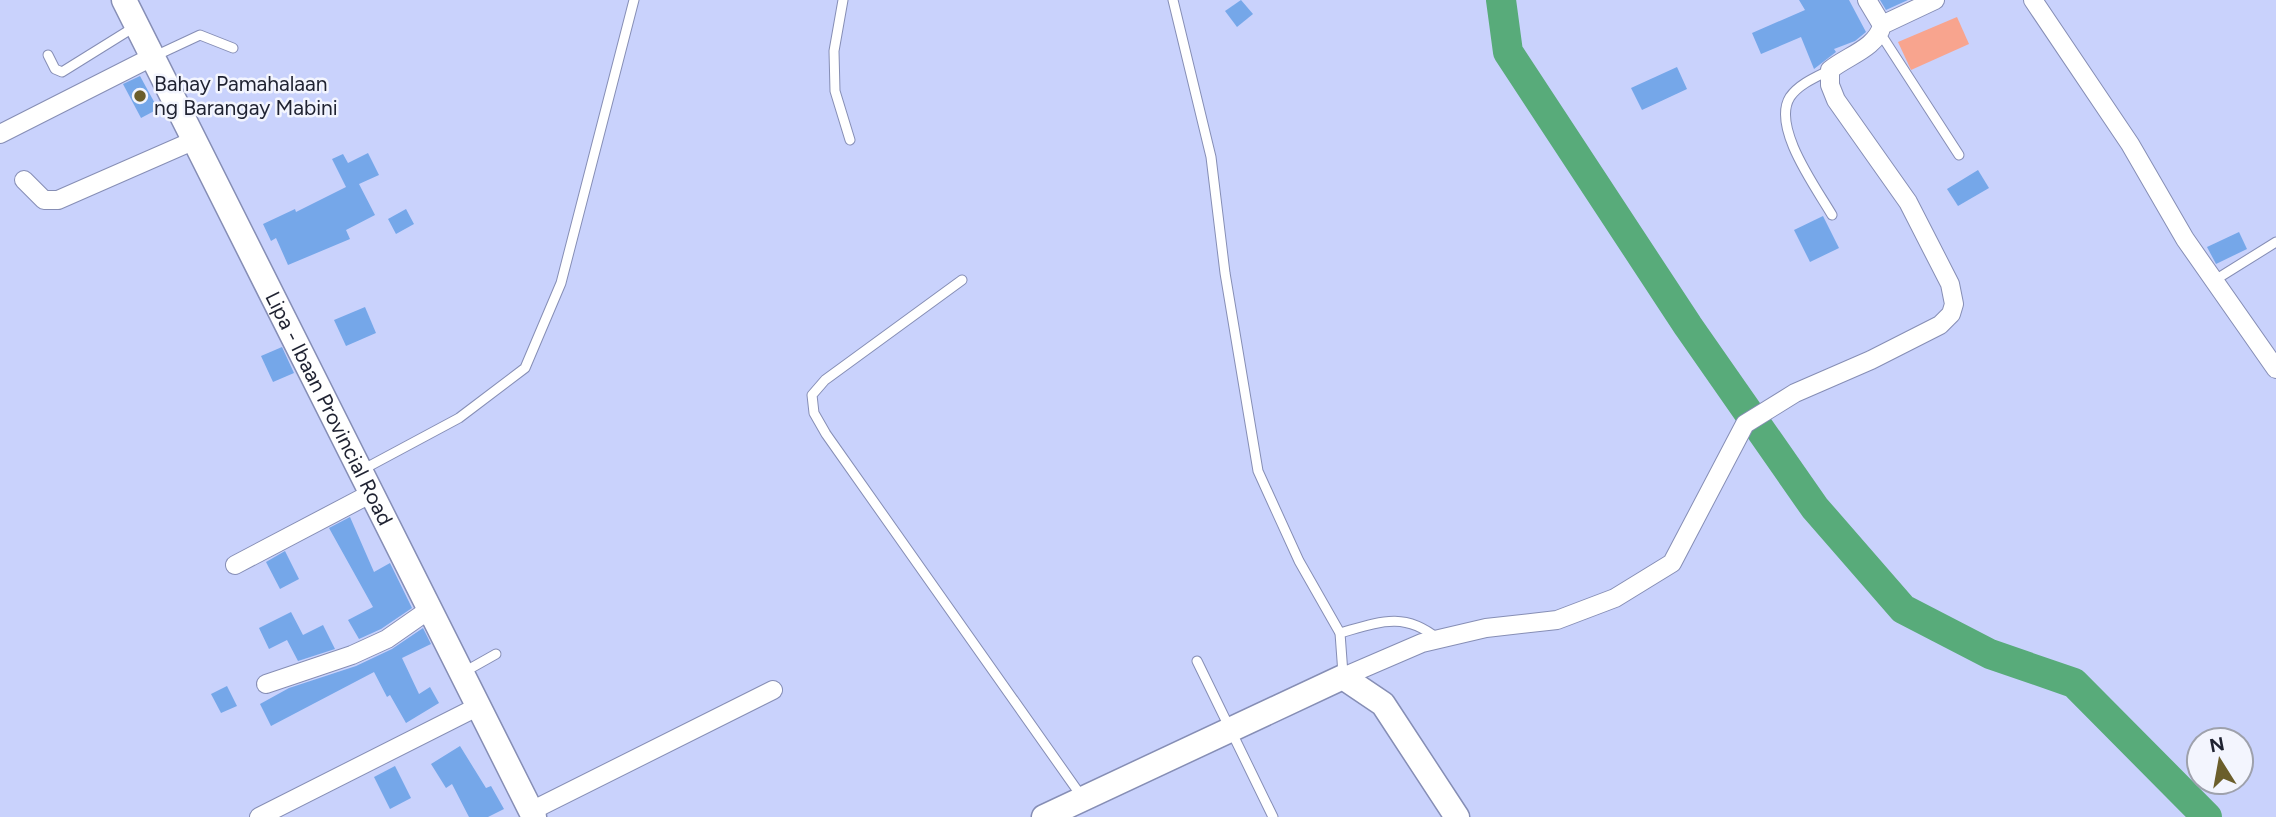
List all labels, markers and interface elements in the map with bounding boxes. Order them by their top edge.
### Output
place label: Bahay Pamahalaan ng Barangay Mabini [154,71,338,120]
marker: Bahay Pamahalaan ng Barangay Mabini [132,88,148,104]
street label: Lipa - Ibaan Provincial Road [260,287,399,529]
north arrow [2185,726,2255,796]
text: N [2207,732,2226,757]

